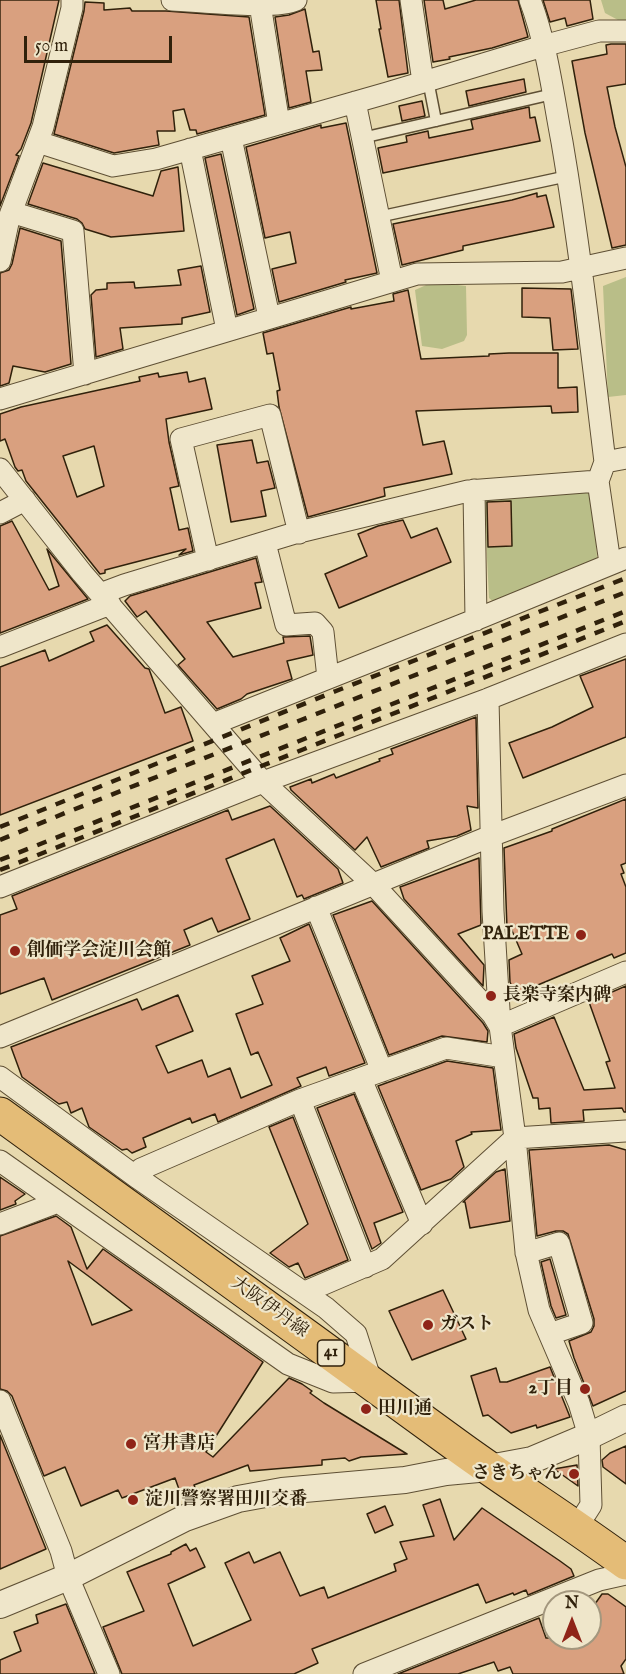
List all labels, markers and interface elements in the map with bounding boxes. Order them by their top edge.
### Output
scale bar [27,24,176,62]
text: 50 m [35,35,68,58]
place label: PALETTE [483,924,569,946]
marker: PALETTE [574,928,588,942]
place label: 創価学会淀川会館 [27,940,171,962]
marker: 創価学会淀川会館 [8,944,22,958]
place label: 長楽寺案内碑 [503,985,611,1007]
marker: 長楽寺案内碑 [484,989,498,1003]
street label: 大阪伊丹線 [226,1273,312,1343]
place label: ガスト [440,1314,494,1336]
marker: ガスト [421,1318,435,1332]
road number: 41 [318,1340,344,1366]
place label: 2丁目 [529,1378,573,1400]
marker: 2丁目 [578,1382,592,1396]
place label: 田川通 [378,1398,432,1420]
marker: 田川通 [359,1402,373,1416]
place label: 宮井書店 [143,1433,215,1455]
marker: 宮井書店 [124,1437,138,1451]
place label: さきちゃん [472,1463,562,1485]
marker: さきちゃん [567,1467,581,1481]
place label: 淀川警察署田川交番 [145,1489,307,1511]
marker: 淀川警察署田川交番 [126,1493,140,1507]
north arrow [542,1590,602,1650]
text: N [565,1594,579,1614]

